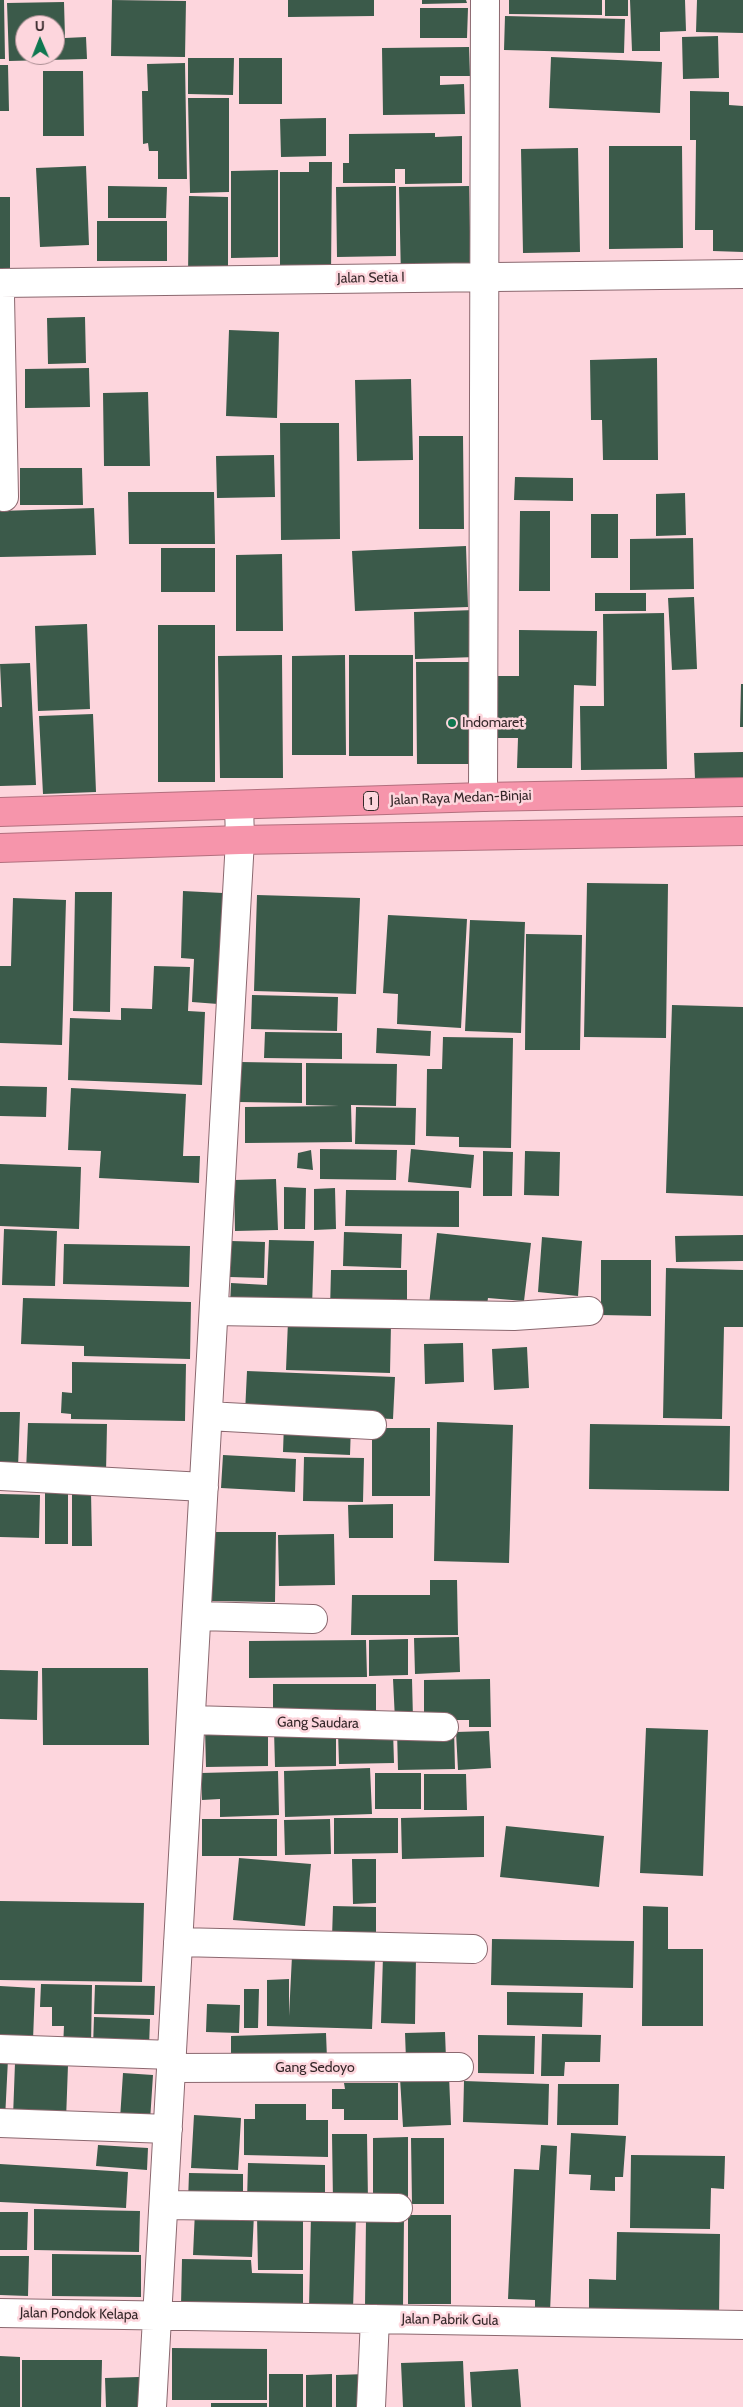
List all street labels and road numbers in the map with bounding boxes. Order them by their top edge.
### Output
street label: Jalan Setia I [337,269,405,287]
street label: Jalan Raya Medan-Binjai [390,787,532,809]
road number: 1 [364,791,378,810]
street label: Gang Saudara [277,1714,359,1732]
street label: Gang Sedoyo [275,2060,355,2076]
street label: Jalan Pondok Kelapa [20,2305,138,2323]
street label: Jalan Pabrik Gula [401,2311,499,2329]

